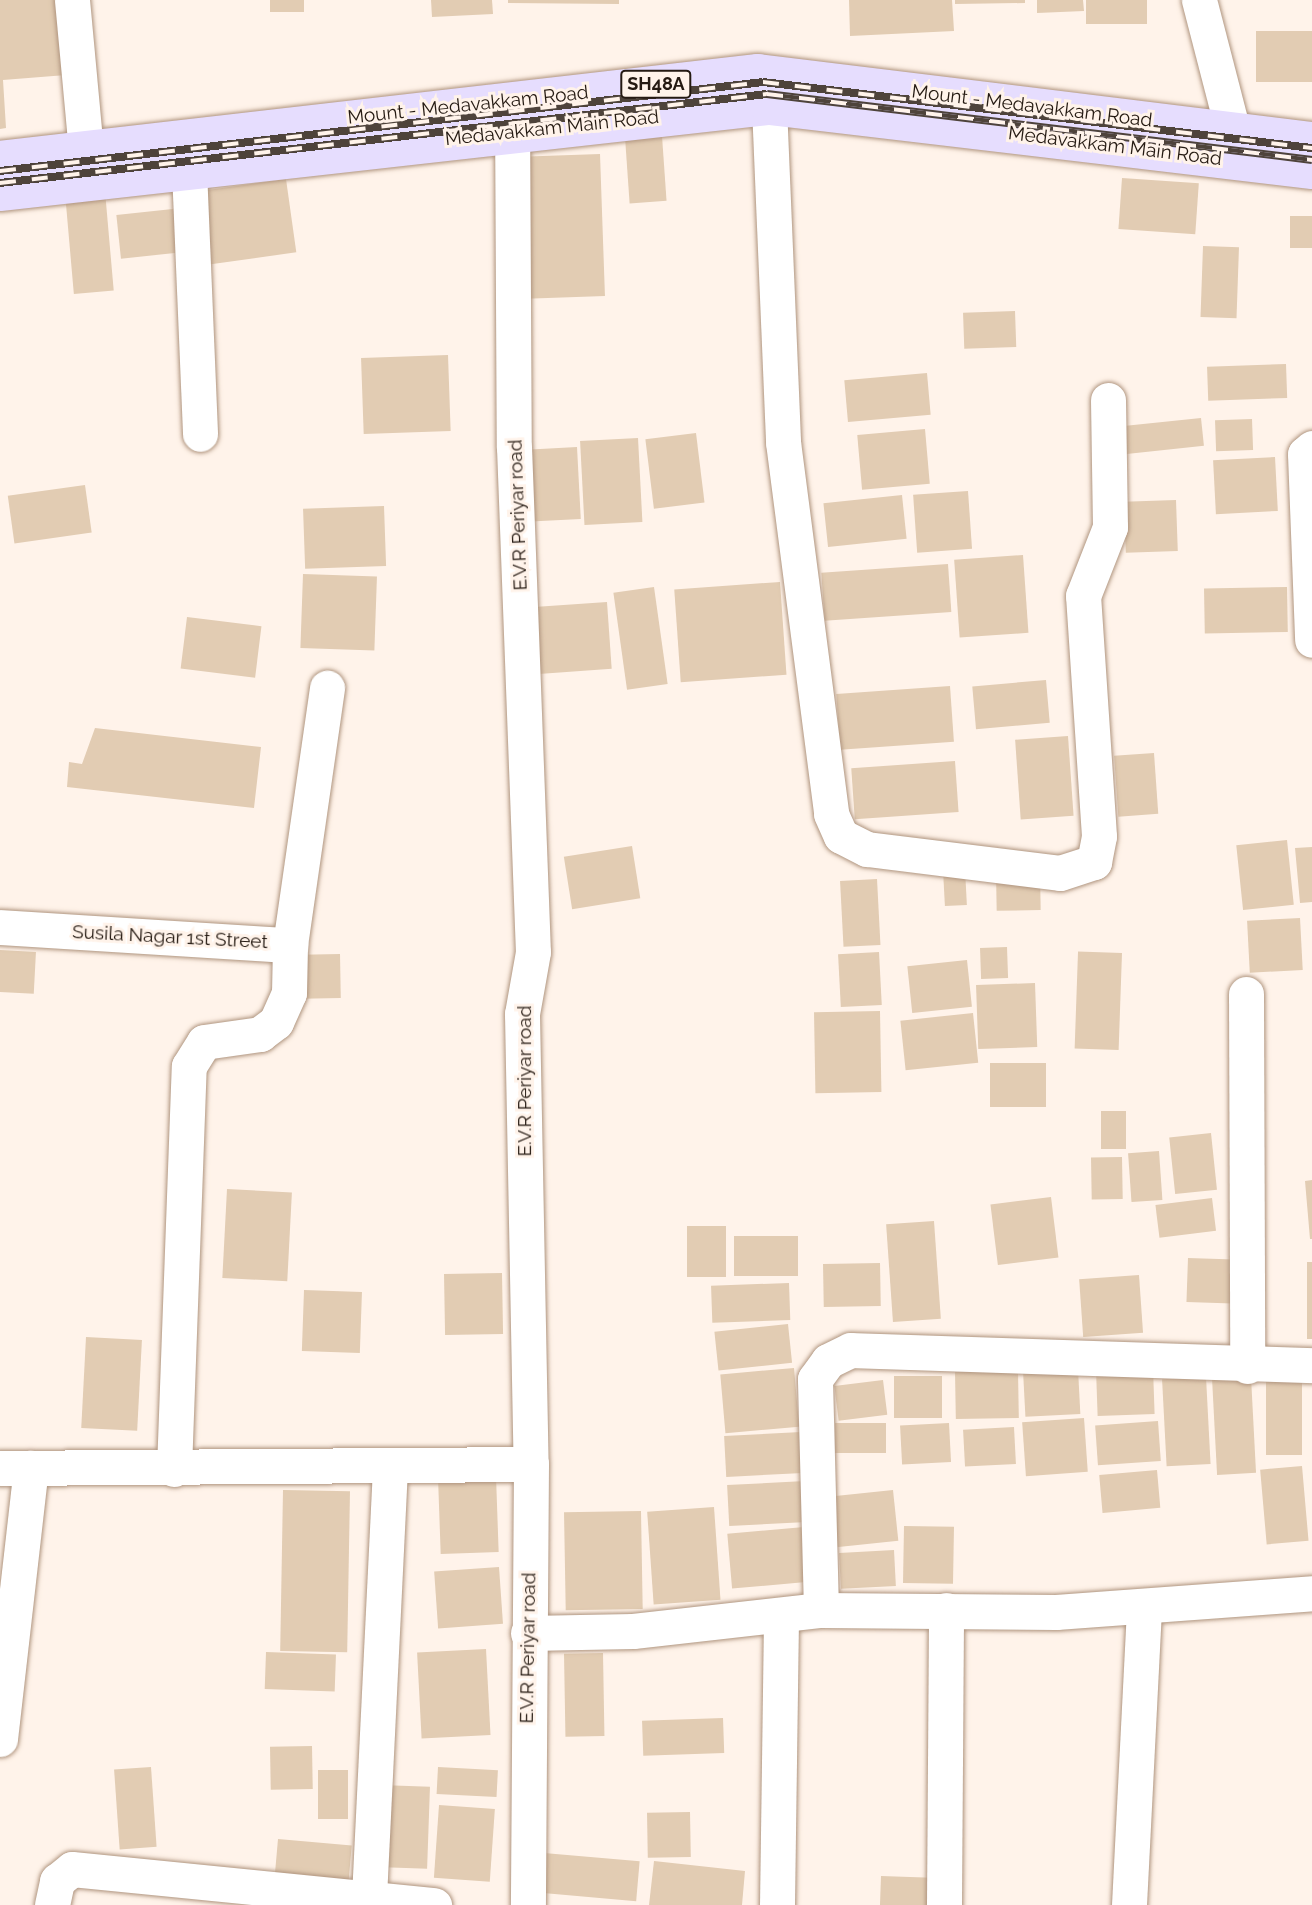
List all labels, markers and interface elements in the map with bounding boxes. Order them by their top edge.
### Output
road number: SH48A [619,70,693,98]
street label: Mount - Medavakkam Road [910,80,1154,132]
street label: Mount - Medavakkam Road [346,81,590,129]
street label: Medavakkam Main Road [444,105,660,151]
street label: Medavakkam Main Road [1007,122,1223,170]
street label: E.V.R Periyar road [504,439,532,591]
street label: Susila Nagar 1st Street [71,920,269,954]
street label: E.V.R Periyar road [514,1005,536,1157]
street label: E.V.R Periyar road [515,1572,541,1724]

